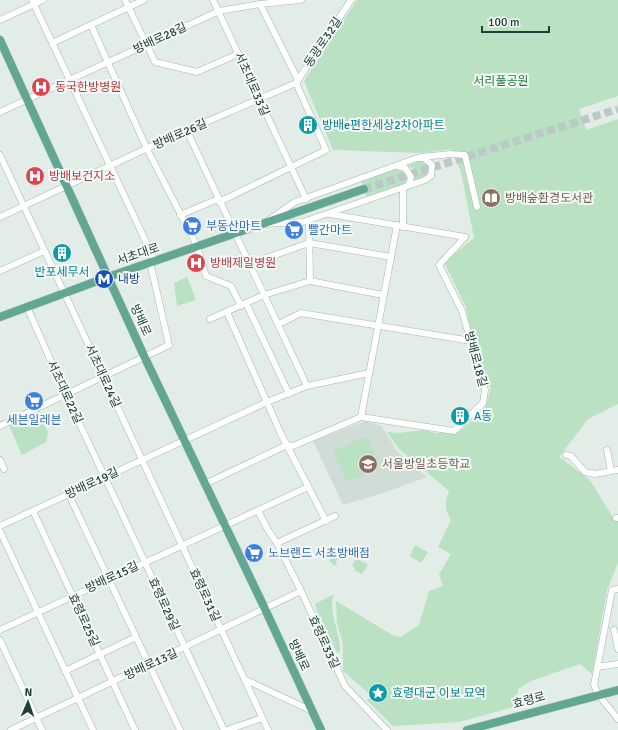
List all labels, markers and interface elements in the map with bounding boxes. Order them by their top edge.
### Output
scale bar [482,8,549,34]
street label: 동광로32길 [301,14,346,70]
text: 100 m [488,15,520,30]
street label: 방배로28길 [131,20,189,57]
street label: 서초대로33길 [231,50,272,118]
park label: 서리풀공원 [473,74,529,89]
hospital icon: 동국한방병원 [30,76,52,98]
place label: 동국한방병원 [55,80,121,95]
building icon: 방배e편한세상2차아파트 [297,114,319,136]
street label: 방배로26길 [151,116,209,153]
place label: 방배e편한세상2차아파트 [322,118,445,133]
hospital icon: 방배보건지소 [24,165,46,187]
place label: 방배보건지소 [49,169,115,184]
library icon: 방배숲환경도서관 [480,187,502,209]
place label: 방배숲환경도서관 [505,191,593,206]
supermarket icon: 부동산마트 [181,215,203,237]
place label: 부동산마트 [206,219,261,234]
supermarket icon: 빨간마트 [283,219,305,241]
place label: 빨간마트 [308,223,352,238]
street label: 서초대로 [115,240,161,269]
building icon: 반포세무서 [51,242,73,264]
hospital icon: 방배제일병원 [185,252,207,274]
place label: 방배제일병원 [210,256,276,271]
place label: 반포세무서 [34,265,90,280]
metro station icon: 내방 [93,268,115,290]
place label: 내방 [118,272,140,287]
street label: 방배로 [127,302,154,338]
street label: 방배로18길 [461,330,490,389]
street label: 서초대로24길 [81,342,124,410]
street label: 서초대로22길 [43,358,86,426]
supermarket icon: 세븐일레븐 [23,390,45,412]
building icon: A동 [449,405,471,427]
place label: A동 [474,409,492,424]
place label: 세븐일레븐 [6,413,62,428]
school or university icon: 서울방일초등학교 [357,453,379,475]
place label: 서울방일초등학교 [382,457,470,472]
street label: 방배로19길 [63,465,121,502]
supermarket icon: 노브랜드 서초방배점 [243,542,265,564]
place label: 노브랜드 서초방배점 [268,546,370,561]
street label: 방배로15길 [83,559,141,596]
street label: 효령로31길 [186,566,223,624]
street label: 효령로29길 [145,575,182,633]
street label: 효령로25길 [65,591,102,649]
street label: 효령로33길 [305,613,342,671]
street label: 방배로 [285,637,312,673]
street label: 방배로13길 [122,646,180,683]
north arrow [8,682,48,722]
place icon: 효령대군 이보 묘역 [367,682,389,704]
text: N [24,686,32,699]
place label: 효령대군 이보 묘역 [392,686,486,701]
street label: 효령로 [511,689,547,712]

